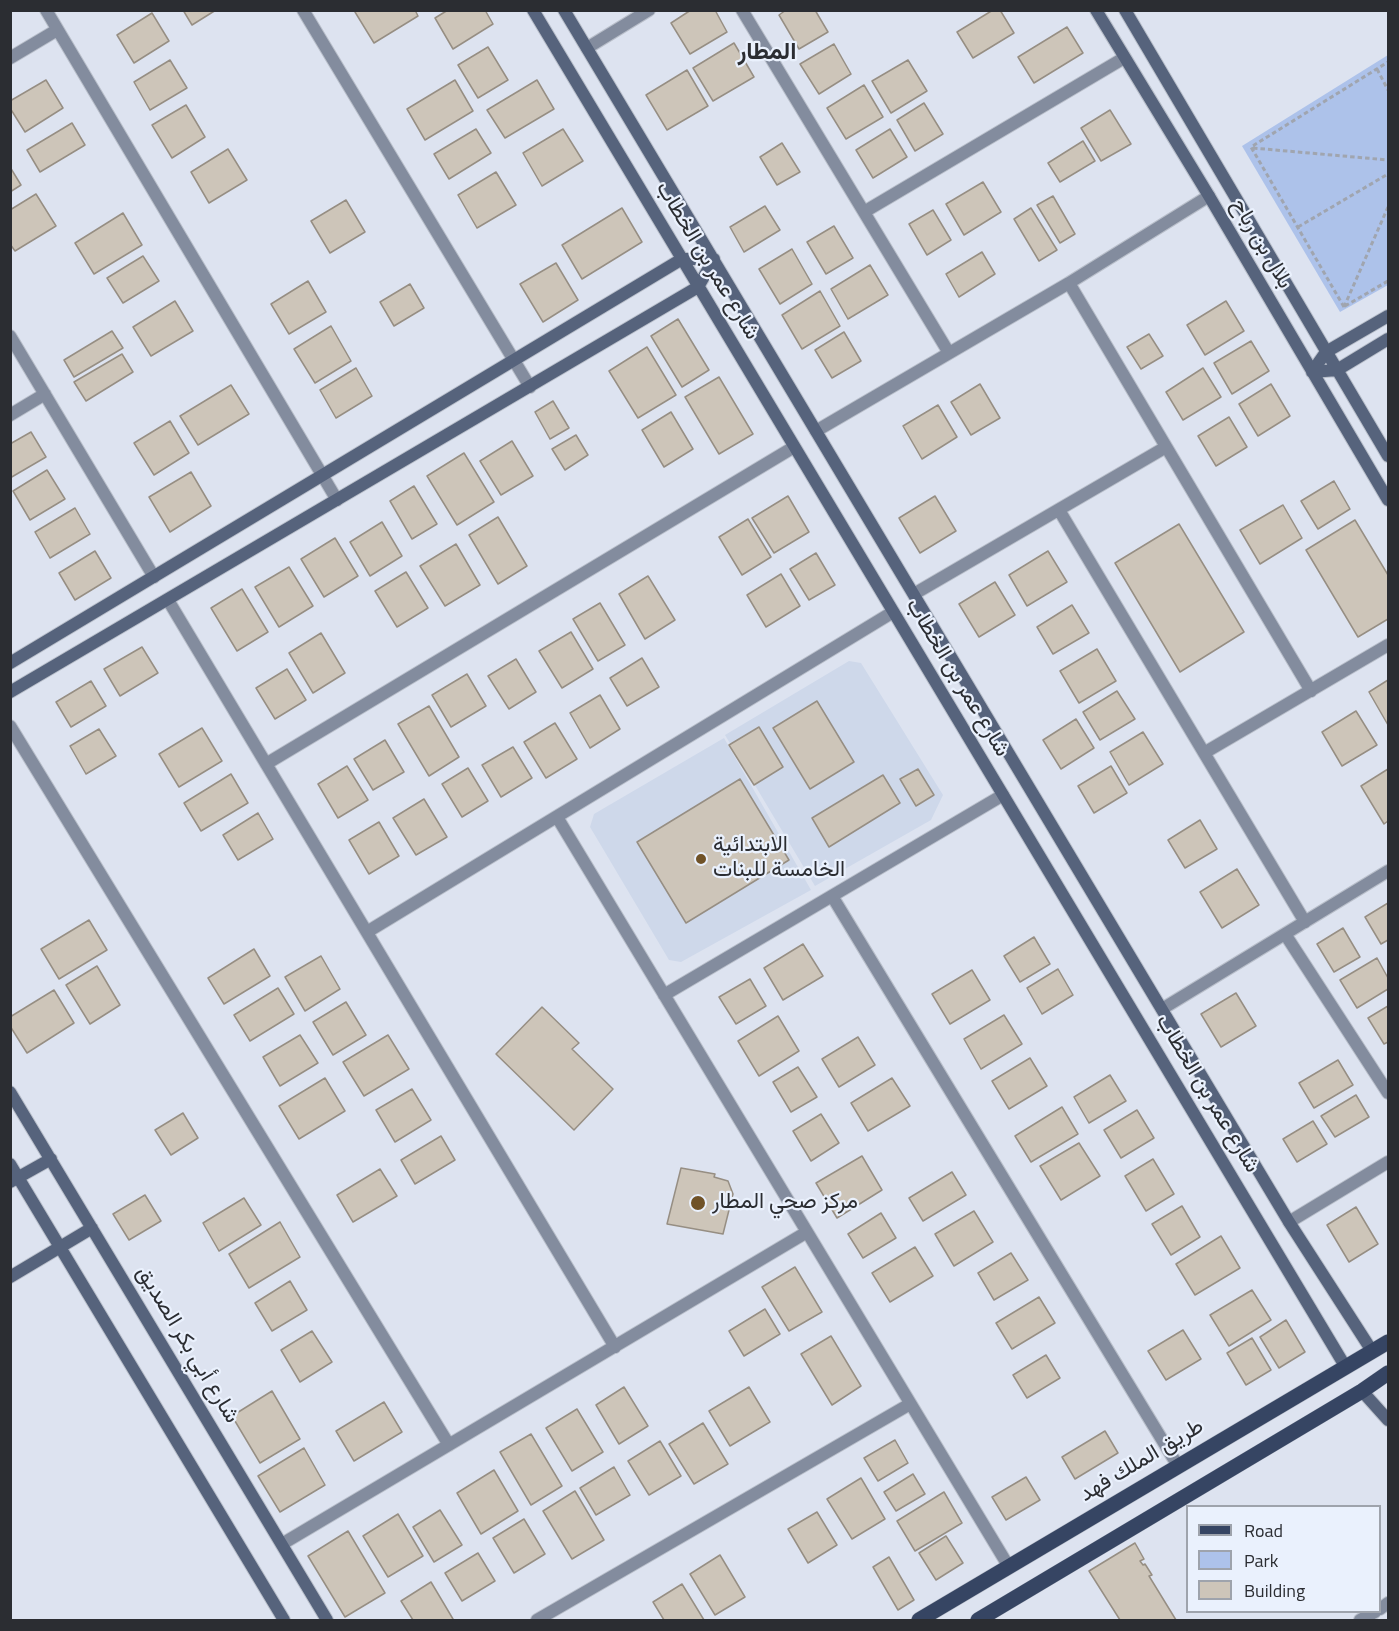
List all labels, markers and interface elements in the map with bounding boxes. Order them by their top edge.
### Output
district label: المطار [738,39,796,67]
street label: شارع عمر بن الخطاب [649,177,765,345]
street label: بلال بن رباح [1225,194,1297,294]
street label: شارع عمر بن الخطاب [899,594,1015,762]
place label: الابتدائية الخامسة للبنات [713,833,845,884]
marker: الابتدائية الخامسة للبنات [694,852,708,866]
street label: شارع عمر بن الخطاب [1149,1010,1265,1178]
place label: مركز صحي المطار [712,1190,858,1216]
marker: مركز صحي المطار [689,1194,707,1212]
street label: شارع أبي بكر الصديق [130,1262,244,1428]
street label: طريق الملك فهد [1075,1414,1209,1508]
legend [1186,1505,1381,1613]
text: Road [1244,1517,1283,1544]
text: Park [1244,1547,1278,1574]
text: Building [1244,1577,1305,1604]

